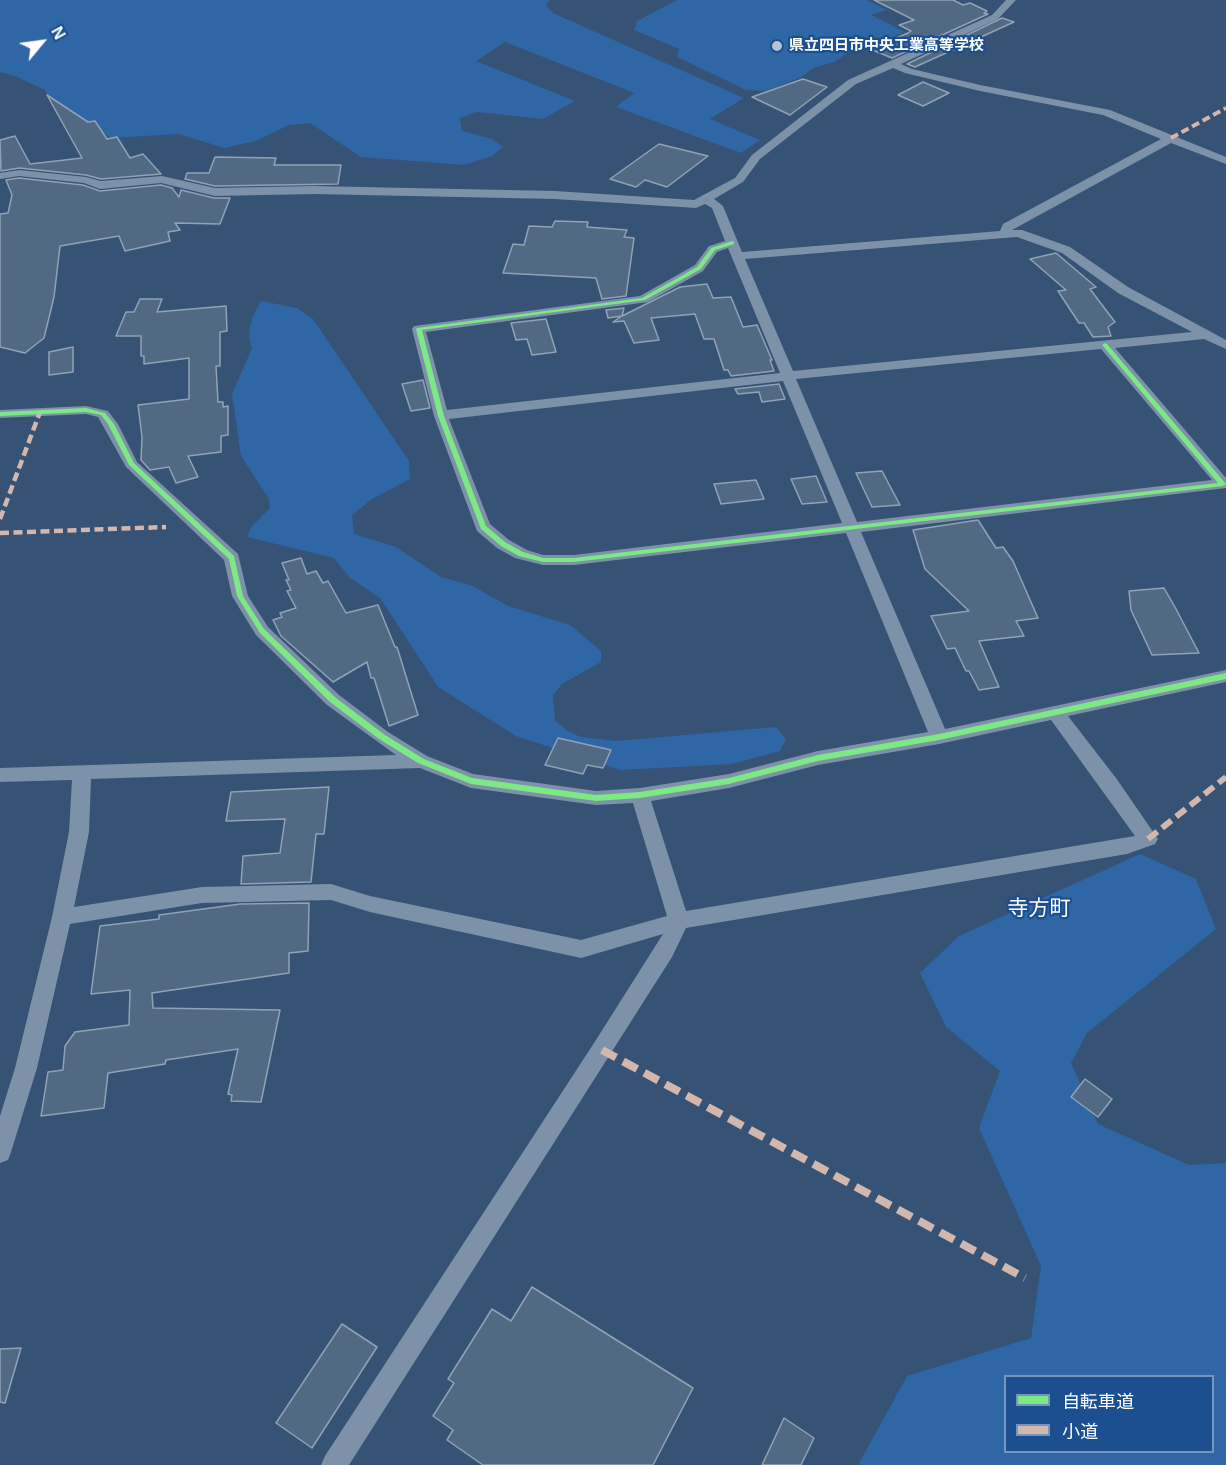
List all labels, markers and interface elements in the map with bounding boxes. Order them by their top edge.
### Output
north arrow [12,12,72,72]
text: N [48,24,68,42]
place label: 県立四日市中央工業高等学校 [789,37,984,55]
marker: 県立四日市中央工業高等学校 [770,39,784,53]
district label: 寺方町 [1008,896,1070,922]
legend [1004,1375,1214,1453]
text: 自転車道 [1062,1392,1134,1412]
text: 小道 [1062,1422,1098,1442]

